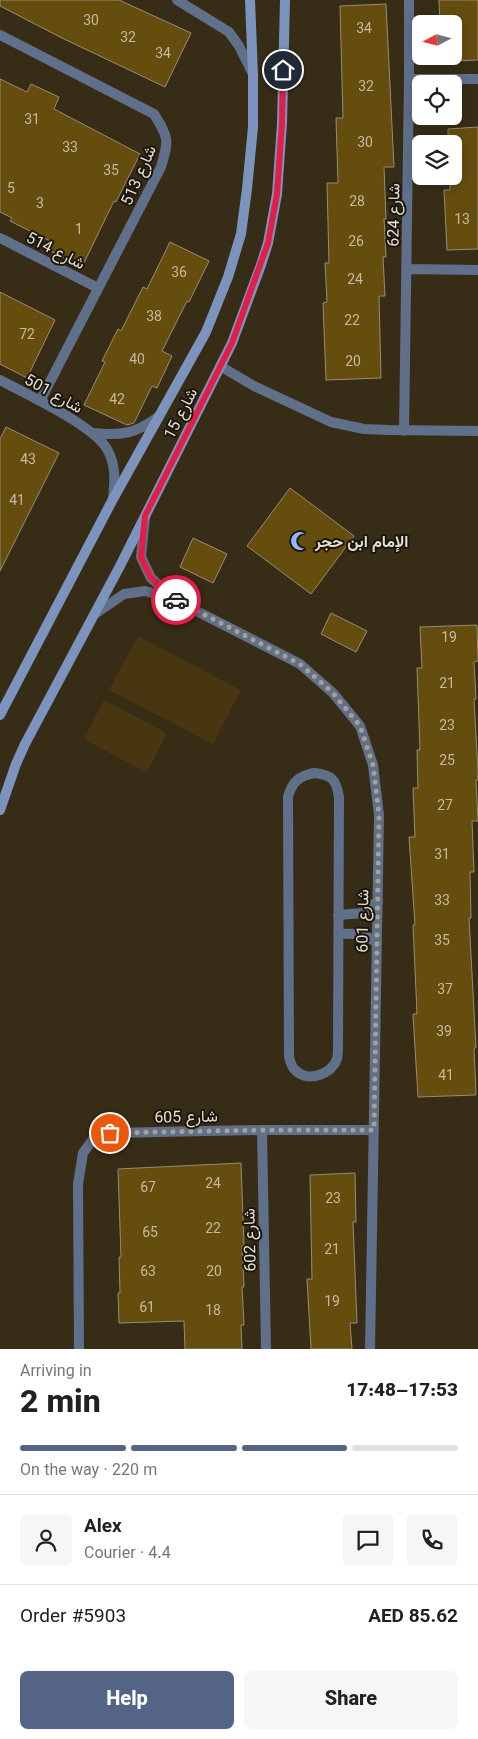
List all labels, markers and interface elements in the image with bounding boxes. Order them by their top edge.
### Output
house number: 30 [83,11,99,33]
north arrow [412,15,462,65]
map controls [412,15,462,185]
house number: 34 [356,19,372,41]
house number: 32 [120,28,136,50]
house number: 34 [155,44,171,66]
pin [262,49,304,91]
icon: home [269,56,297,84]
button: locate [412,75,462,125]
house number: 32 [358,77,374,99]
house number: 31 [24,110,40,132]
house number: 30 [357,133,373,155]
button: layers [412,135,462,185]
house number: 33 [62,138,78,160]
street label: شارع 513 [116,142,165,210]
house number: 35 [103,161,119,183]
house number: 5 [7,179,15,201]
street label: شارع 624 [382,183,409,247]
house number: 28 [349,192,365,214]
house number: 3 [36,194,44,216]
house number: 13 [454,210,470,232]
house number: 1 [75,220,83,242]
street label: شارع 514 [21,227,89,278]
house number: 26 [348,232,364,254]
house number: 36 [171,263,187,285]
house number: 24 [347,270,363,292]
house number: 38 [146,307,162,329]
house number: 22 [344,311,360,333]
house number: 72 [19,325,35,347]
house number: 40 [129,350,145,372]
house number: 20 [345,352,361,374]
street label: شارع 501 [19,369,87,422]
street label: شارع 15 [159,384,206,444]
house number: 42 [109,390,125,412]
house number: 43 [20,450,36,472]
house number: 41 [9,491,25,513]
mosque icon: الإمام ابن حجر [289,530,311,552]
place label: الإمام ابن حجر [314,531,408,556]
courier [151,575,201,625]
icon: car [162,586,190,614]
house number: 19 [441,628,457,650]
house number: 21 [439,674,455,696]
house number: 23 [439,716,455,738]
house number: 25 [439,751,455,773]
house number: 27 [437,796,453,818]
house number: 31 [434,845,450,867]
street label: شارع 601 [351,889,378,953]
house number: 33 [434,891,450,913]
house number: 35 [434,931,450,953]
house number: 37 [437,980,453,1002]
house number: 39 [436,1022,452,1044]
house number: 41 [438,1066,454,1088]
street label: شارع 605 [154,1105,218,1132]
pin [89,1112,131,1154]
icon: bag [96,1119,124,1147]
house number: 24 [205,1174,221,1196]
house number: 67 [140,1178,156,1200]
house number: 23 [325,1189,341,1211]
street label: شارع 602 [238,1208,265,1272]
house number: 22 [205,1219,221,1241]
house number: 65 [142,1223,158,1245]
house number: 21 [324,1240,340,1262]
house number: 63 [140,1262,156,1284]
house number: 20 [206,1262,222,1284]
house number: 19 [324,1292,340,1314]
house number: 61 [139,1298,155,1320]
house number: 18 [205,1301,221,1323]
text: Arriving in [20,1360,92,1385]
text: 17:48–17:53 [346,1377,458,1406]
text: 2 min [20,1379,101,1429]
text: On the way · 220 m [20,1459,157,1484]
text: Alex [84,1513,122,1542]
button: person [20,1514,72,1566]
button: chat [342,1514,394,1566]
button: phone [406,1514,458,1566]
text: Courier · 4.4 [84,1542,171,1567]
text: Order #5903 [20,1603,126,1632]
text: AED 85.62 [368,1603,458,1632]
button: Help [20,1671,234,1729]
button: Share [244,1671,458,1729]

